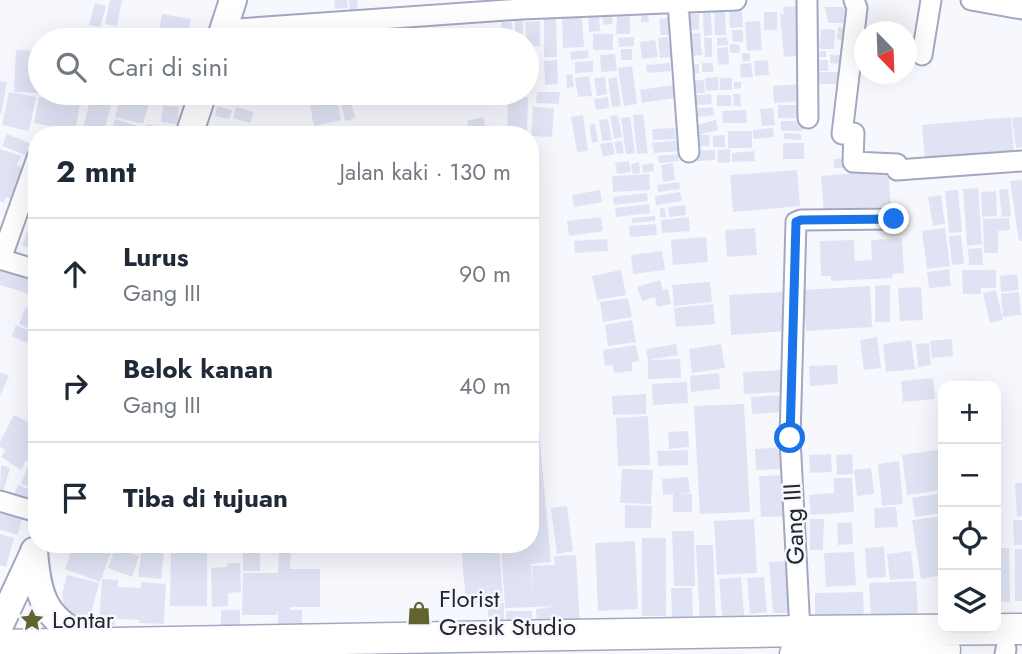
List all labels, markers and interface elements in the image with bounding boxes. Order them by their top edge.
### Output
north arrow [854,21,917,84]
search box [28,28,539,105]
icon: search [52,48,90,86]
text: Cari di sini [108,48,229,86]
text: 2 mnt [56,150,136,193]
text: Jalan kaki · 130 m [340,155,511,189]
route end [878,203,909,234]
text: Lurus [123,238,189,276]
icon: ahead [56,255,94,293]
text: 90 m [459,257,511,291]
text: Gang III [123,276,201,310]
text: Belok kanan [123,350,273,388]
icon: right [56,367,94,405]
text: 40 m [459,369,511,403]
map controls [938,381,1001,633]
button: + [938,381,1001,444]
text: Gang III [123,388,201,422]
route start [774,422,805,453]
button: − [938,444,1001,507]
icon: arrive [56,479,94,517]
text: Tiba di tujuan [123,479,288,517]
street label: Gang III [774,483,813,566]
button: locate [938,507,1001,570]
button: layers [938,570,1001,633]
place label: Florist Gresik Studio [439,581,576,644]
shop icon: Florist Gresik Studio [405,599,433,627]
place label: Lontar [52,602,115,637]
place icon: Lontar [18,606,46,634]

